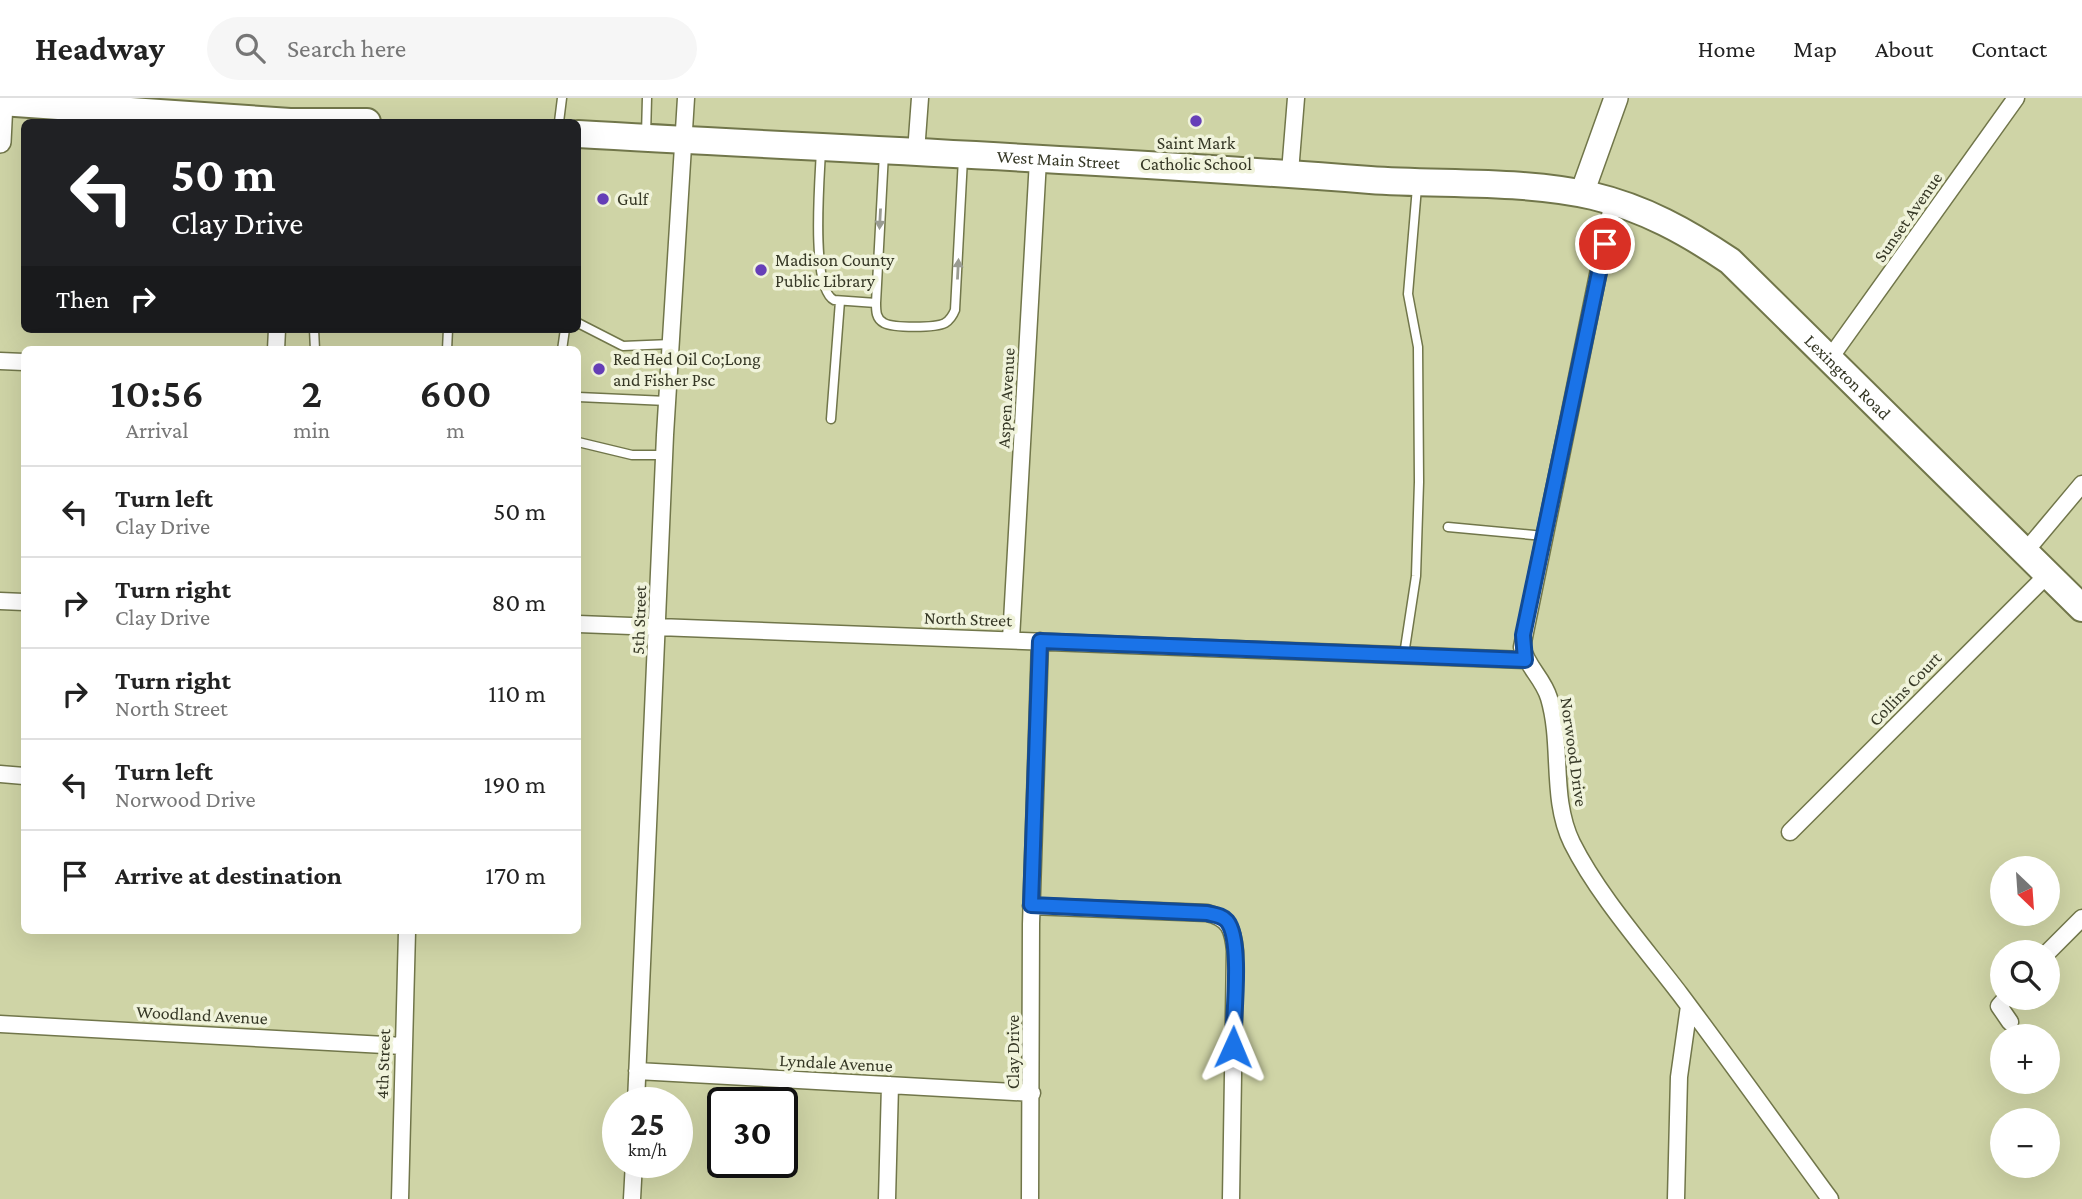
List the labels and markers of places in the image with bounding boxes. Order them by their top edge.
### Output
marker: Saint Mark Catholic School [1188,113,1204,129]
place label: Saint Mark Catholic School [1140,133,1252,174]
place label: Gulf [617,189,650,209]
marker: Gulf [595,191,611,207]
pin [1575,214,1635,274]
place label: Madison County Public Library [775,250,895,291]
marker: Madison County Public Library [753,262,769,278]
place label: Red Hed Oil Co;Long and Fisher Psc [613,349,761,390]
marker: Red Hed Oil Co;Long and Fisher Psc [591,361,607,377]

